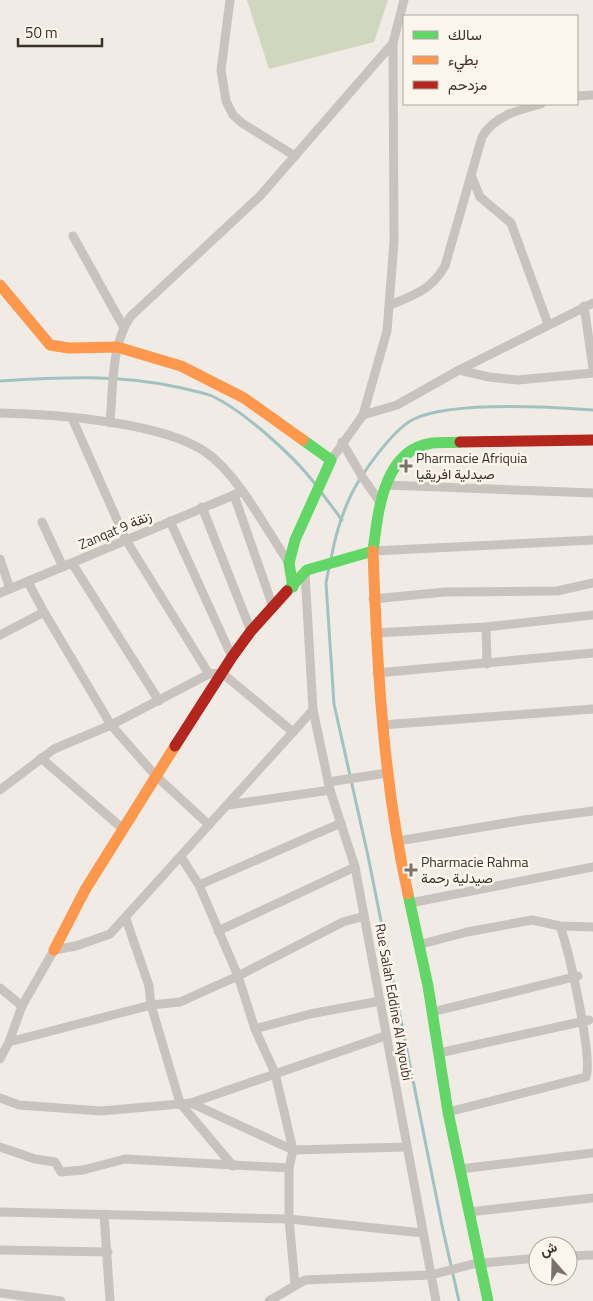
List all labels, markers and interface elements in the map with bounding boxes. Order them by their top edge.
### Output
scale bar [18,15,101,47]
legend [403,15,578,105]
text: 50 m [25,21,58,44]
text: سالك [448,23,482,46]
text: بطيء [448,48,478,73]
text: مزدحم [448,73,487,96]
place label: Pharmacie Afriquia صيدلية افريقيا [416,447,527,484]
marker: Pharmacie Afriquia صيدلية افريقيا [400,460,412,472]
street label: Zanqat 9 زنقة [75,505,155,554]
place label: Pharmacie Rahma صيدلية رحمة [421,851,529,888]
marker: Pharmacie Rahma صيدلية رحمة [405,864,417,876]
street label: Rue Salah Eddine Al Ayoubi [370,922,419,1082]
north arrow [528,1236,578,1286]
text: ش [537,1236,560,1261]

